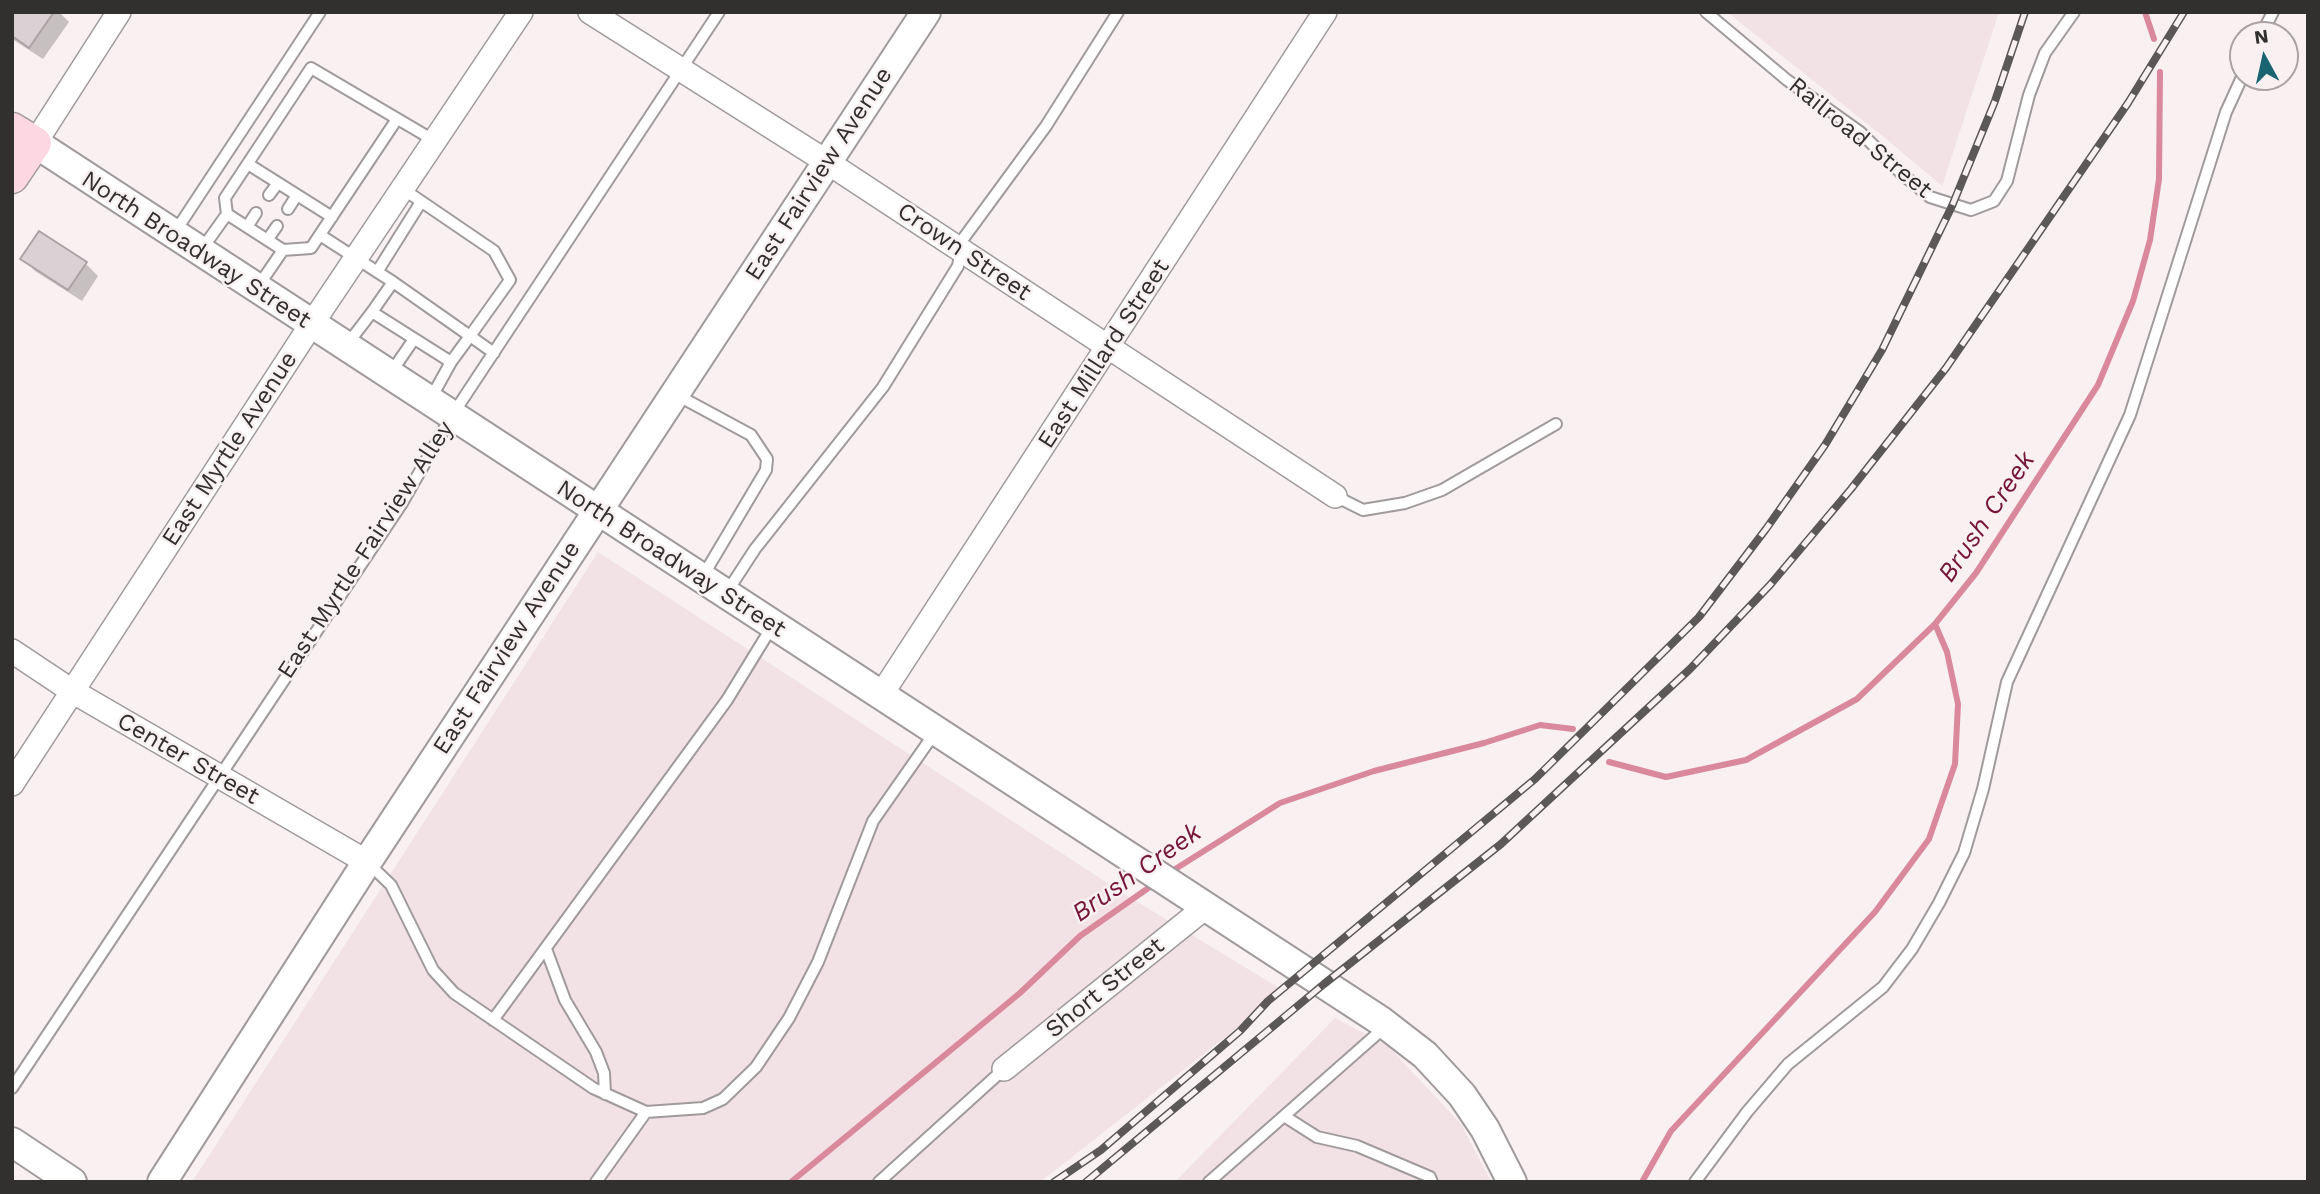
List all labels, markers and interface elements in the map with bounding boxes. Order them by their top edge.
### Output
north arrow [2229,21,2299,91]
text: N [2253,24,2270,49]
street label: East Fairview Avenue [739,62,899,286]
street label: Railroad Street [1782,71,1938,205]
street label: North Broadway Street [76,165,316,335]
street label: Crown Street [892,197,1036,307]
street label: East Millard Street [1032,254,1176,454]
street label: East Myrtle Avenue [156,346,304,552]
street label: East Myrtle Fairview Alley [272,416,460,684]
water label: Brush Creek [1932,446,2042,588]
street label: North Broadway Street [551,474,791,644]
street label: East Fairview Avenue [427,536,587,760]
street label: Center Street [112,707,264,811]
water label: Brush Creek [1066,817,1208,929]
street label: Short Street [1040,931,1170,1045]

